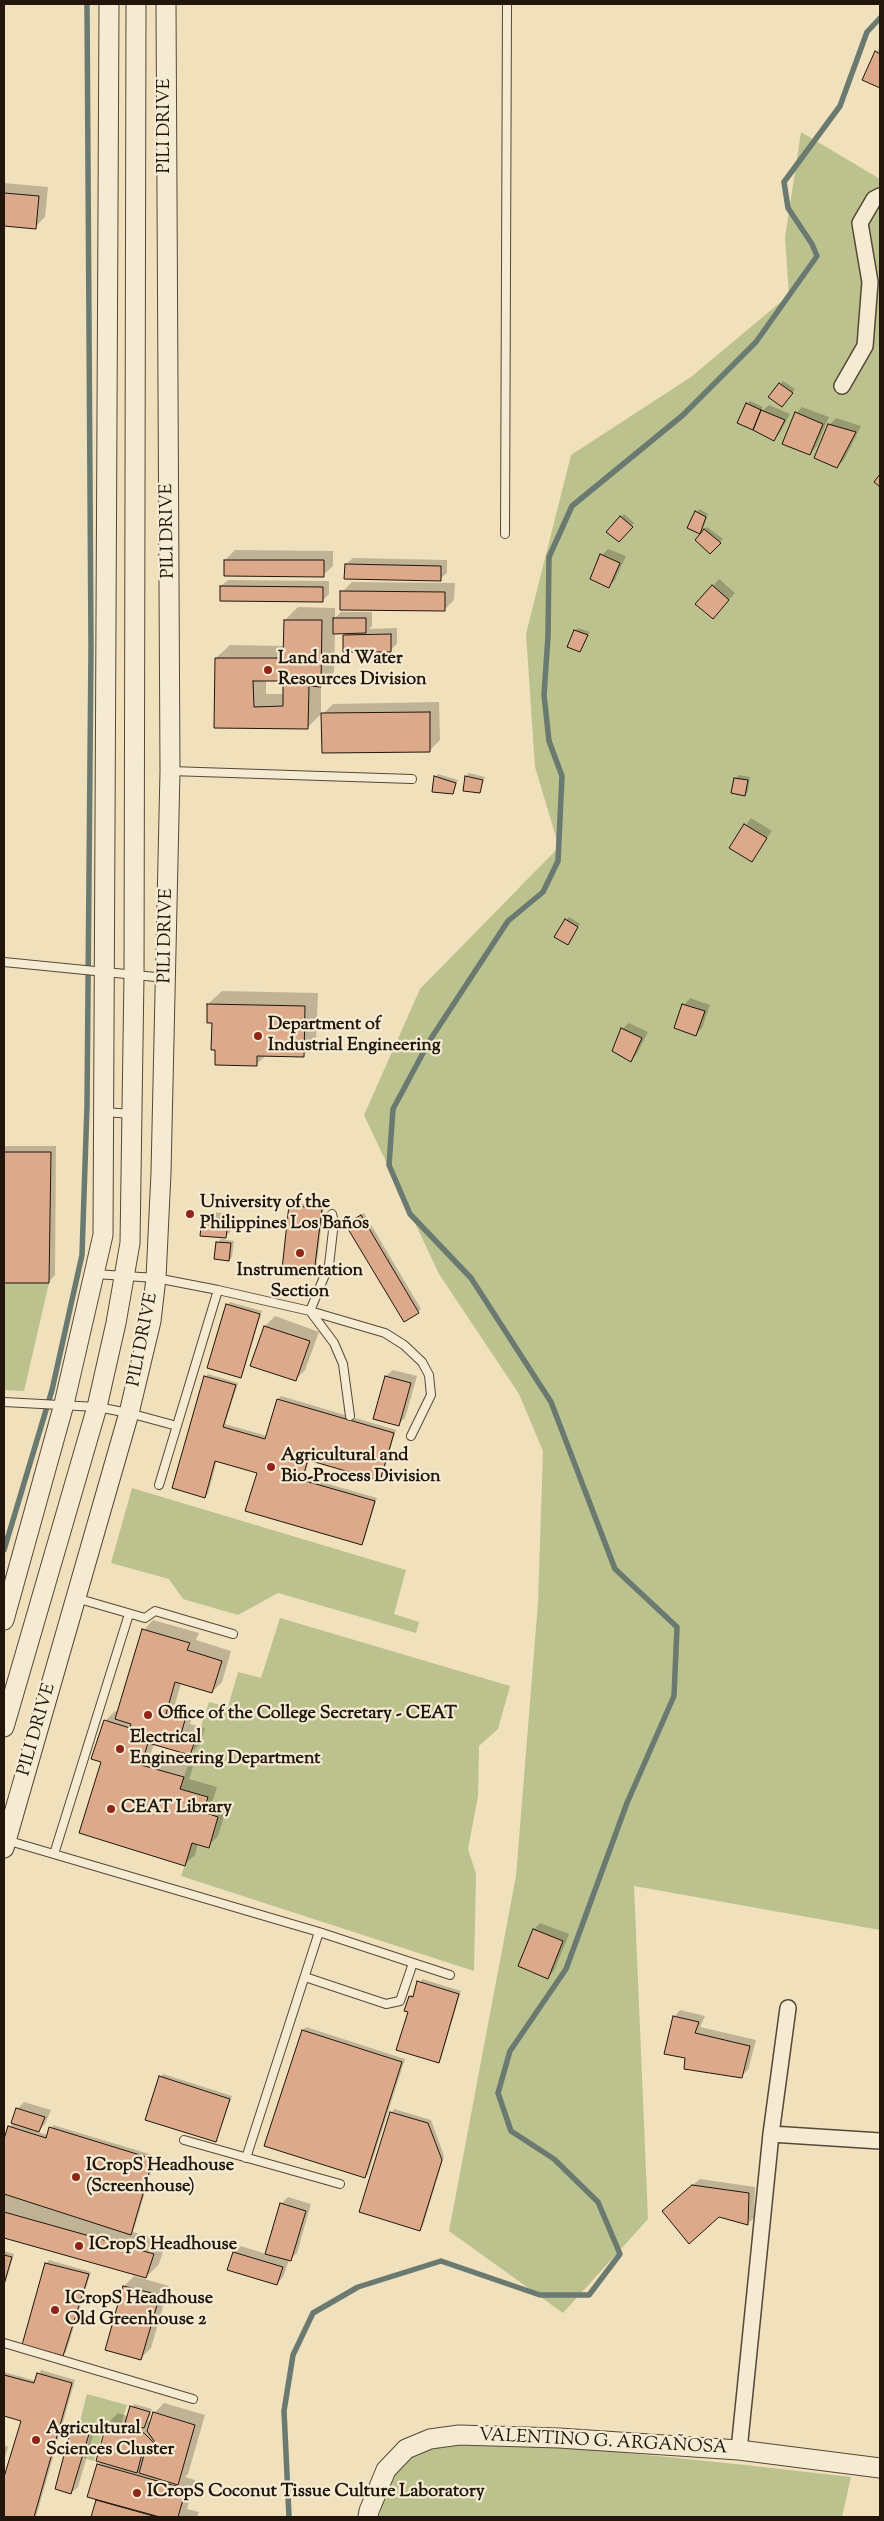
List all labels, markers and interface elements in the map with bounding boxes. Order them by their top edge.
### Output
street label: PILI DRIVE [155,78,177,174]
street label: PILI DRIVE [157,483,181,579]
place label: Land and Water Resources Division [278,649,427,692]
marker: Land and Water Resources Division [262,664,274,676]
street label: PILI DRIVE [155,888,179,984]
place label: Department of Industrial Engineering [268,1015,441,1058]
marker: Department of Industrial Engineering [252,1030,264,1042]
place label: University of the Philippines Los Baños [200,1193,369,1236]
marker: University of the Philippines Los Baños [184,1208,196,1220]
marker: Instrumentation Section [294,1247,306,1259]
place label: Instrumentation Section [237,1261,363,1304]
street label: PILI DRIVE [124,1291,164,1389]
place label: Agricultural and Bio-Process Division [281,1446,441,1488]
marker: Agricultural and Bio-Process Division [265,1461,277,1473]
street label: PILI DRIVE [15,1681,61,1779]
place label: Office of the College Secretary - CEAT [158,1704,457,1726]
marker: Office of the College Secretary - CEAT [142,1709,154,1721]
place label: Electrical Engineering Department [130,1728,321,1770]
marker: Electrical Engineering Department [114,1743,126,1755]
place label: CEAT Library [121,1798,232,1820]
marker: CEAT Library [105,1803,117,1815]
place label: ICropS Headhouse (Screenhouse) [86,2156,234,2198]
marker: ICropS Headhouse (Screenhouse) [70,2171,82,2183]
place label: ICropS Headhouse [89,2235,237,2257]
marker: ICropS Headhouse [73,2240,85,2252]
place label: ICropS Headhouse Old Greenhouse 2 [65,2289,213,2332]
marker: ICropS Headhouse Old Greenhouse 2 [49,2304,61,2316]
place label: Agricultural Sciences Cluster [46,2419,174,2462]
street label: VALENTINO G. ARGAÑOSA [478,2426,728,2460]
marker: Agricultural Sciences Cluster [30,2434,42,2446]
place label: ICropS Coconut Tissue Culture Laboratory [147,2482,485,2504]
marker: ICropS Coconut Tissue Culture Laboratory [131,2487,143,2499]

